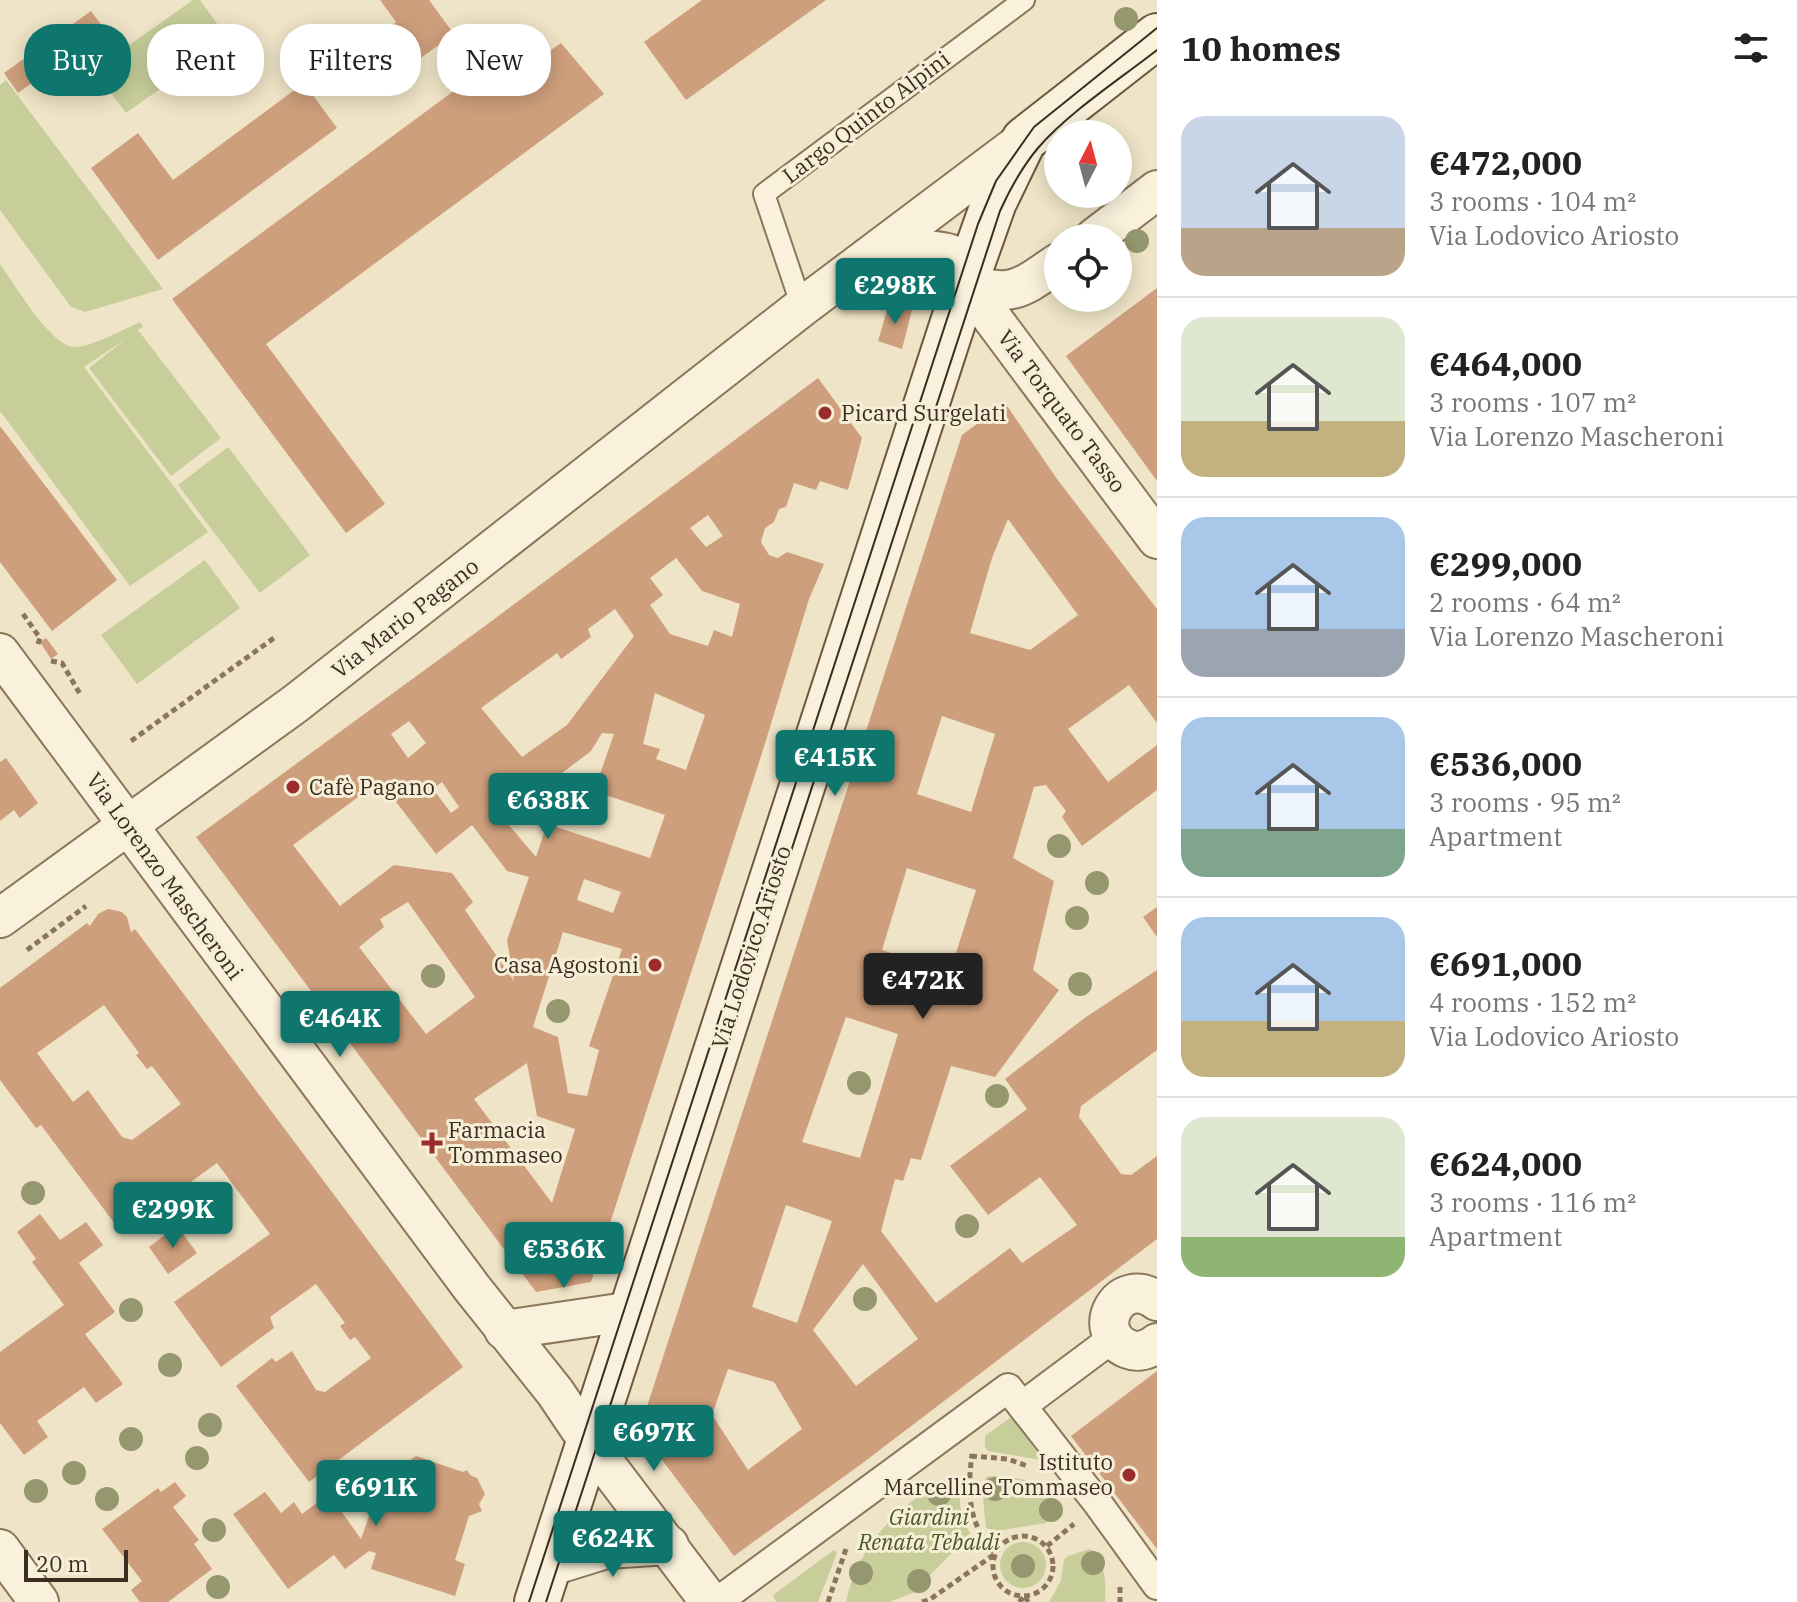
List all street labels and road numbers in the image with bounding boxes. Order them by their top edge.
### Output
street label: Largo Quinto Alpini [776,44,955,189]
street label: Via Torquato Tasso [992,323,1133,498]
street label: Via Mario Pagano [325,551,484,684]
street label: Via Lorenzo Mascheroni [80,766,251,985]
street label: Via Lodovico Ariosto [704,842,797,1052]

